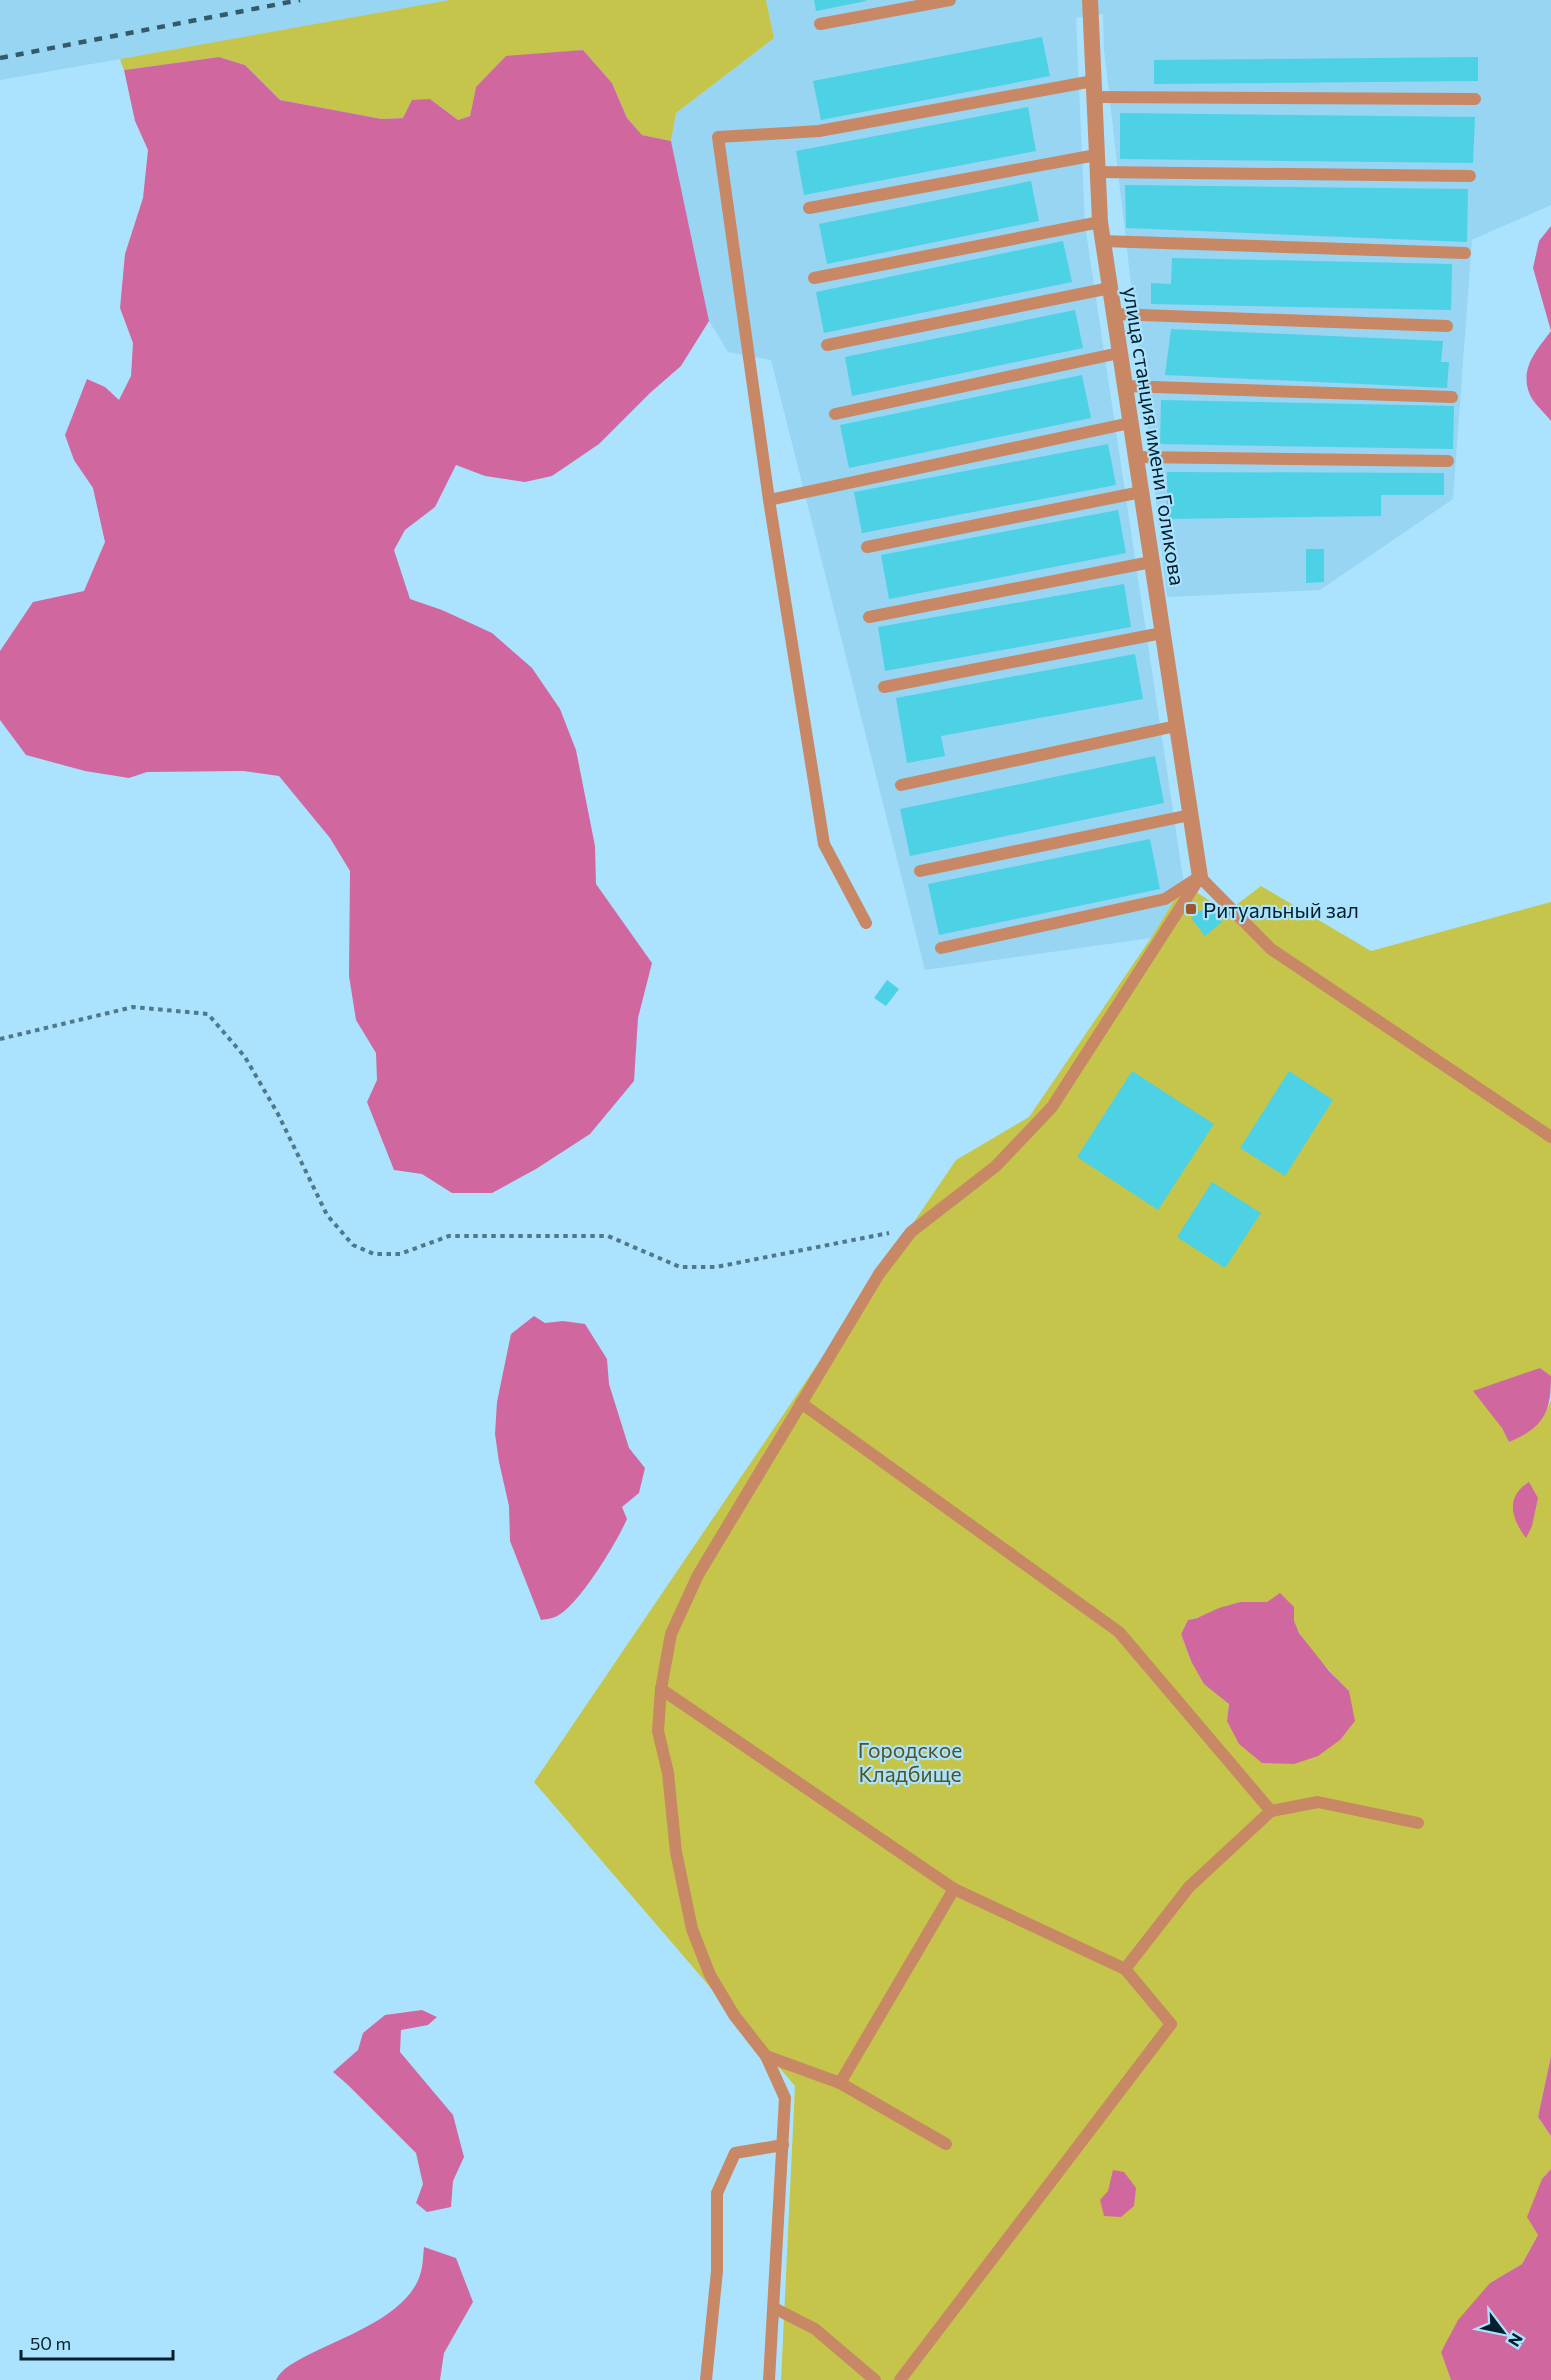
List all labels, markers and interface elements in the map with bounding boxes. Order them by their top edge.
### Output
street label: улица станция имени Голикова [1119,285,1191,587]
place label: Ритуальный зал [1203,897,1359,922]
marker: Ритуальный зал [1184,902,1198,916]
park label: Городское Кладбище [858,1737,962,1786]
north arrow [1473,2302,1533,2362]
scale bar [21,2323,172,2361]
text: N [1505,2330,1527,2350]
text: 50 m [30,2332,71,2354]

